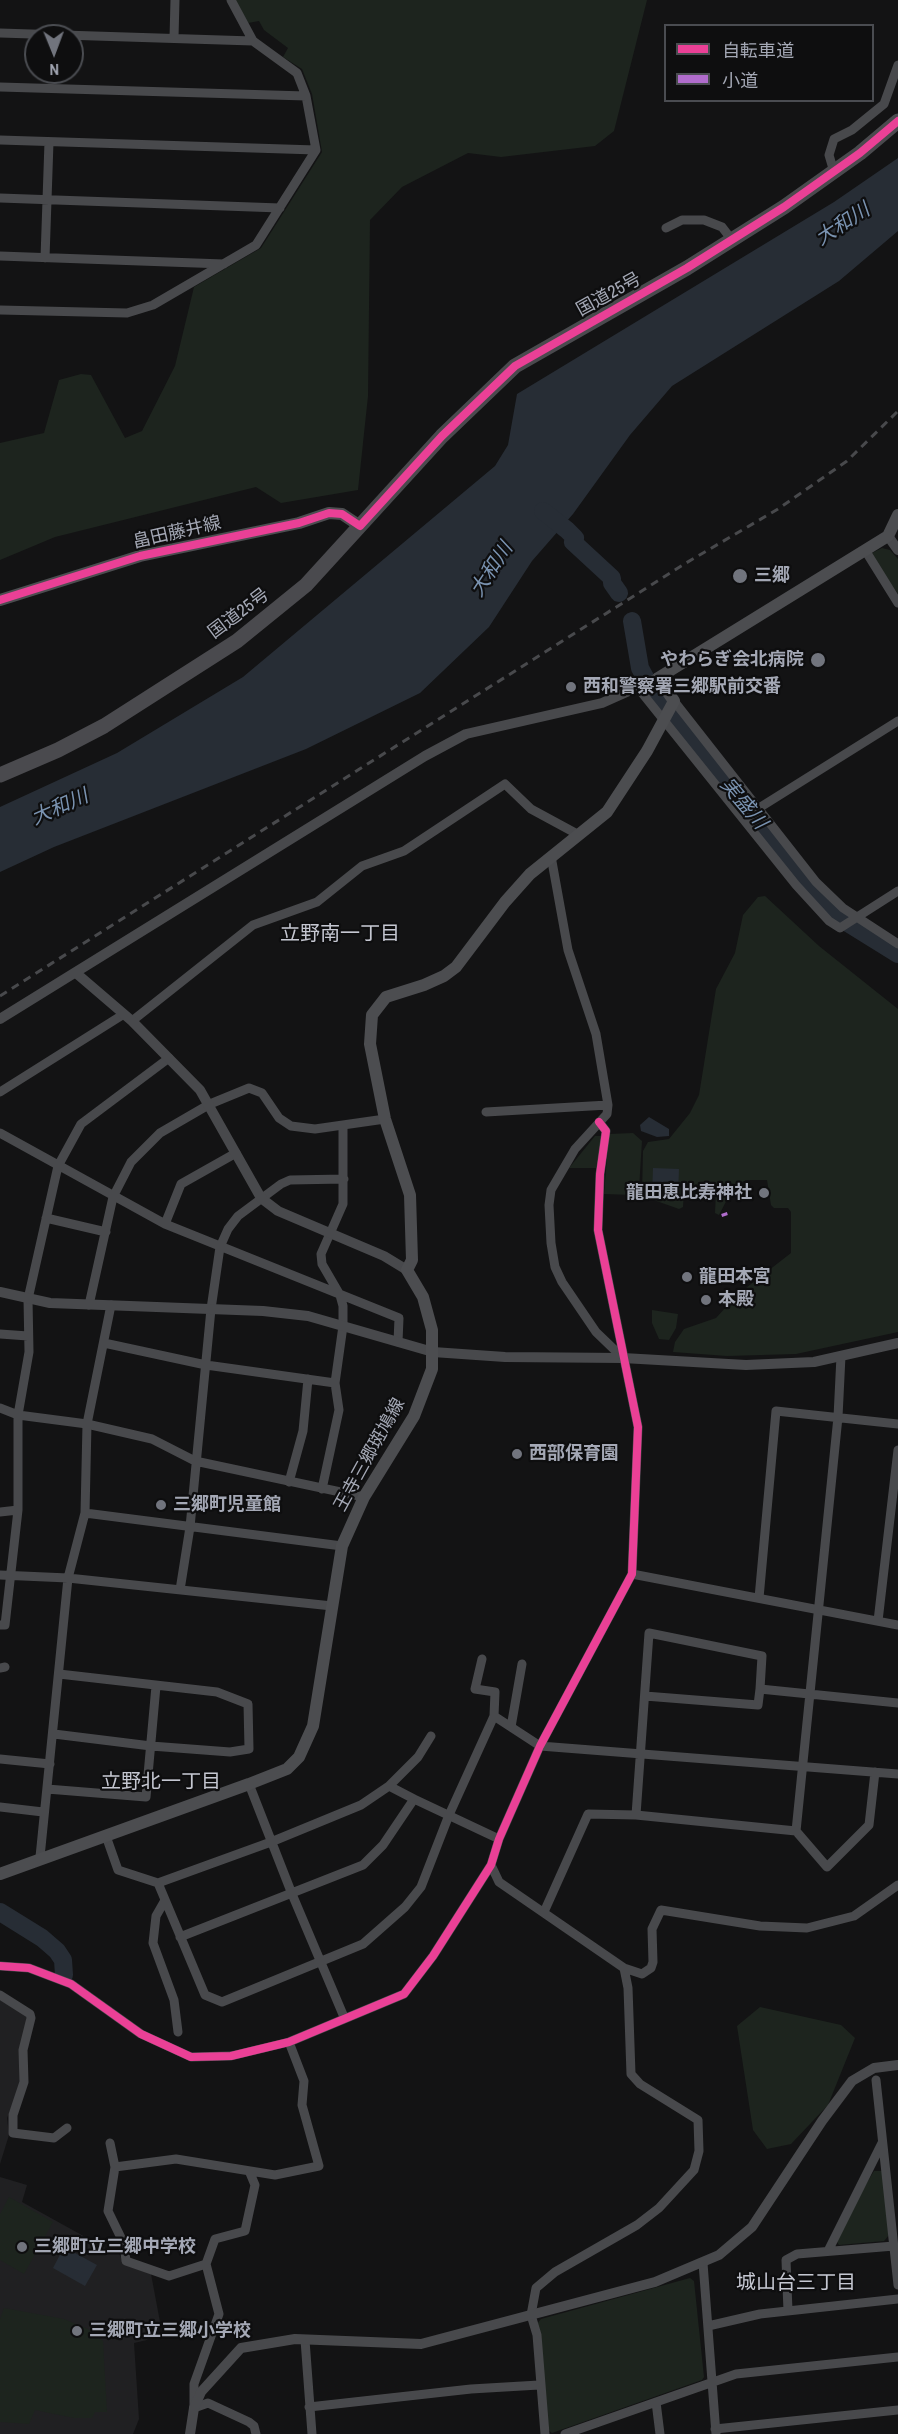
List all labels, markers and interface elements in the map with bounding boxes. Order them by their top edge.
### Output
north arrow [24,24,84,84]
legend [664,24,874,102]
text: 自転車道 [722,38,794,63]
text: N [49,59,59,81]
text: 小道 [722,68,758,93]
water label: 大和川 [811,199,875,251]
street label: 国道25号 [573,268,645,322]
street label: 畠田藤井線 [131,512,223,554]
water label: 大和川 [466,538,518,602]
place label: 三郷 [754,565,790,587]
marker: 三郷 [731,567,749,585]
street label: 国道25号 [204,584,274,644]
place label: やわらぎ会北病院 [660,649,804,671]
marker: やわらぎ会北病院 [809,651,827,669]
place label: 西和警察署三郷駅前交番 [583,676,781,698]
marker: 西和警察署三郷駅前交番 [564,680,578,694]
water label: 実盛川 [715,773,771,835]
water label: 大和川 [28,785,92,831]
district label: 立野南一丁目 [280,923,400,947]
place label: 龍田恵比寿神社 [626,1182,752,1204]
marker: 龍田恵比寿神社 [757,1186,771,1200]
place label: 龍田本宮 [699,1266,771,1288]
marker: 龍田本宮 [680,1270,694,1284]
place label: 本殿 [718,1289,754,1311]
marker: 本殿 [699,1293,713,1307]
street label: 王寺三郷斑鳩線 [330,1395,410,1515]
place label: 西部保育園 [529,1443,619,1465]
marker: 西部保育園 [510,1447,524,1461]
place label: 三郷町児童館 [173,1494,281,1516]
marker: 三郷町児童館 [154,1498,168,1512]
district label: 立野北一丁目 [101,1771,221,1795]
place label: 三郷町立三郷中学校 [34,2236,196,2258]
marker: 三郷町立三郷中学校 [15,2240,29,2254]
district label: 城山台三丁目 [736,2272,856,2296]
place label: 三郷町立三郷小学校 [89,2320,251,2342]
marker: 三郷町立三郷小学校 [70,2324,84,2338]

